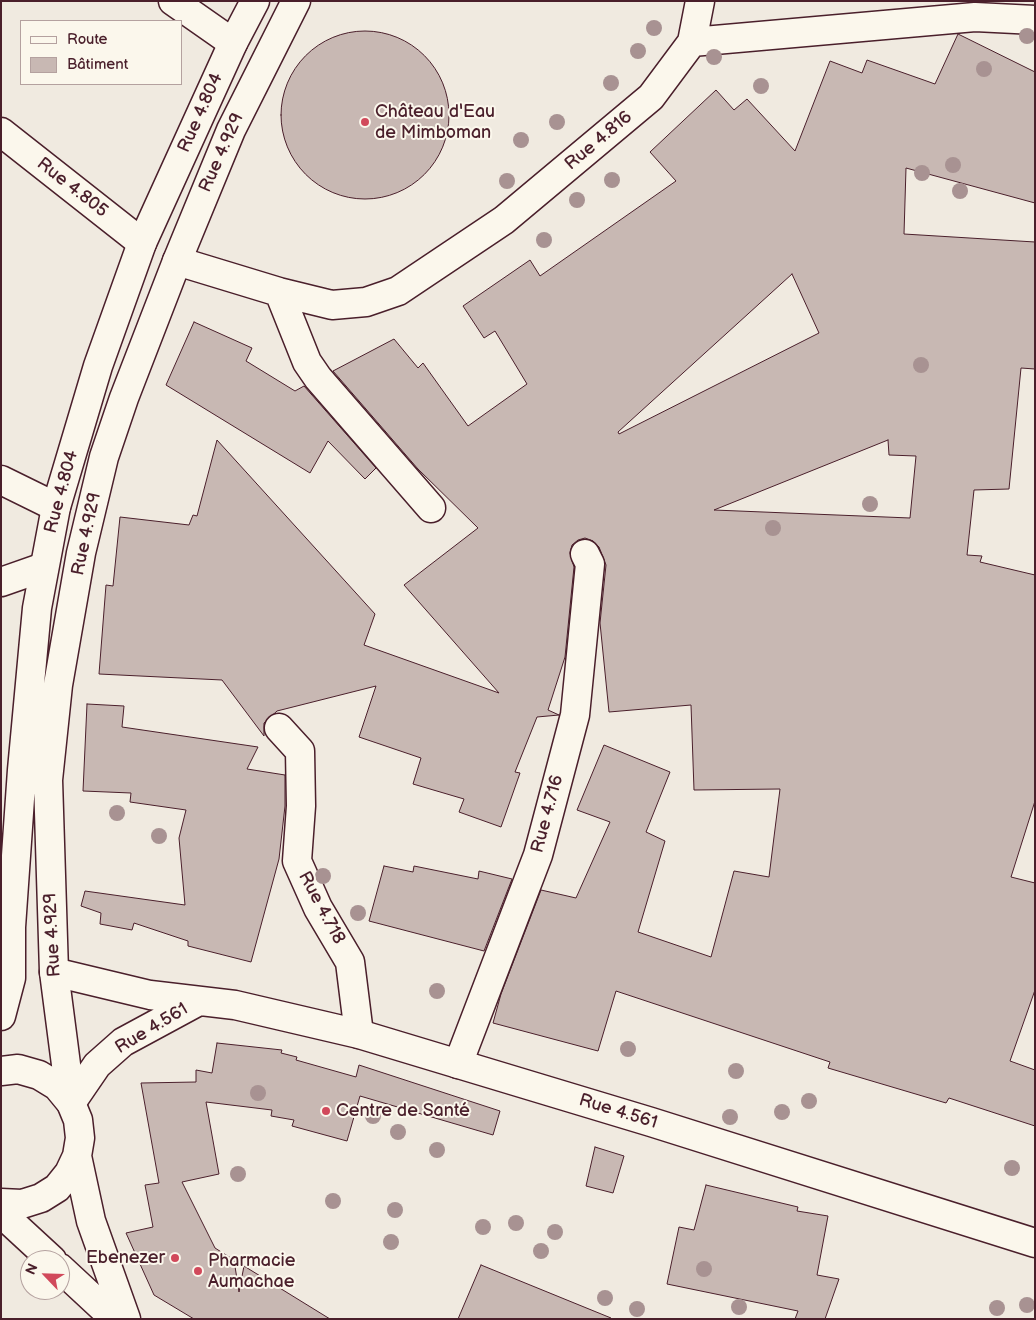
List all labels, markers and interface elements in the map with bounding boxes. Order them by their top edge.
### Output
legend [20,20,182,85]
text: Route [67,30,107,49]
text: Bâtiment [67,55,128,74]
street label: Rue 4.804 [174,70,228,156]
place label: Château d'Eau de Mimboman [375,101,495,144]
street label: Rue 4.816 [561,107,637,175]
street label: Rue 4.929 [195,110,249,196]
marker: Château d'Eau de Mimboman [359,116,371,128]
street label: Rue 4.805 [32,154,112,222]
street label: Rue 4.804 [41,448,83,536]
street label: Rue 4.929 [68,491,106,577]
street label: Rue 4.716 [527,773,569,855]
street label: Rue 4.718 [293,868,349,948]
street label: Rue 4.929 [40,892,66,978]
street label: Rue 4.561 [112,999,192,1059]
street label: Rue 4.561 [576,1090,660,1134]
place label: Centre de Santé [336,1100,470,1122]
marker: Centre de Santé [320,1105,332,1117]
place label: Ebenezer [86,1247,165,1269]
north arrow [20,1250,70,1300]
place label: Pharmacie Aumachae [208,1250,295,1292]
marker: Ebenezer [169,1252,181,1264]
text: N [22,1261,42,1277]
marker: Pharmacie Aumachae [192,1265,204,1277]

